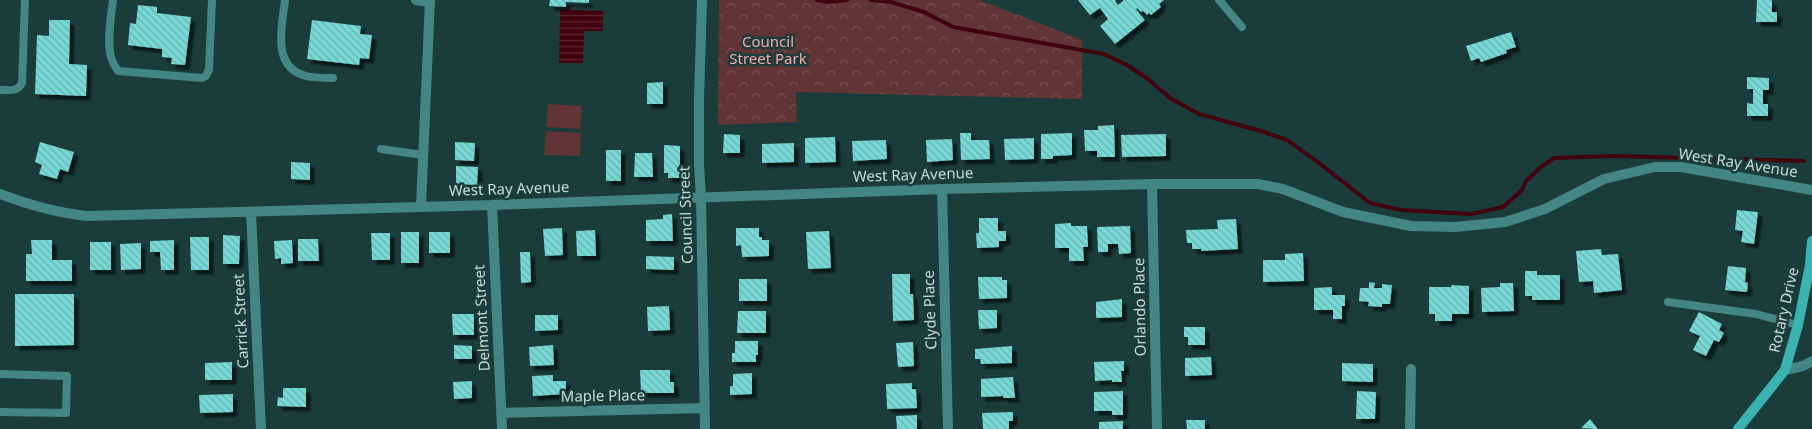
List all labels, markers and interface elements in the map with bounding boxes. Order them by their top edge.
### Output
park label: Council Street Park [729,31,807,68]
street label: West Ray Avenue [1677,143,1799,181]
street label: West Ray Avenue [852,162,974,186]
street label: Council Street [673,165,697,264]
street label: West Ray Avenue [448,176,570,200]
street label: Orlando Place [1128,258,1150,357]
street label: Delmont Street [468,264,494,372]
street label: Rotary Drive [1763,265,1803,354]
street label: Clyde Place [918,270,940,350]
street label: Carrick Street [227,272,252,369]
street label: Maple Place [561,384,645,406]

